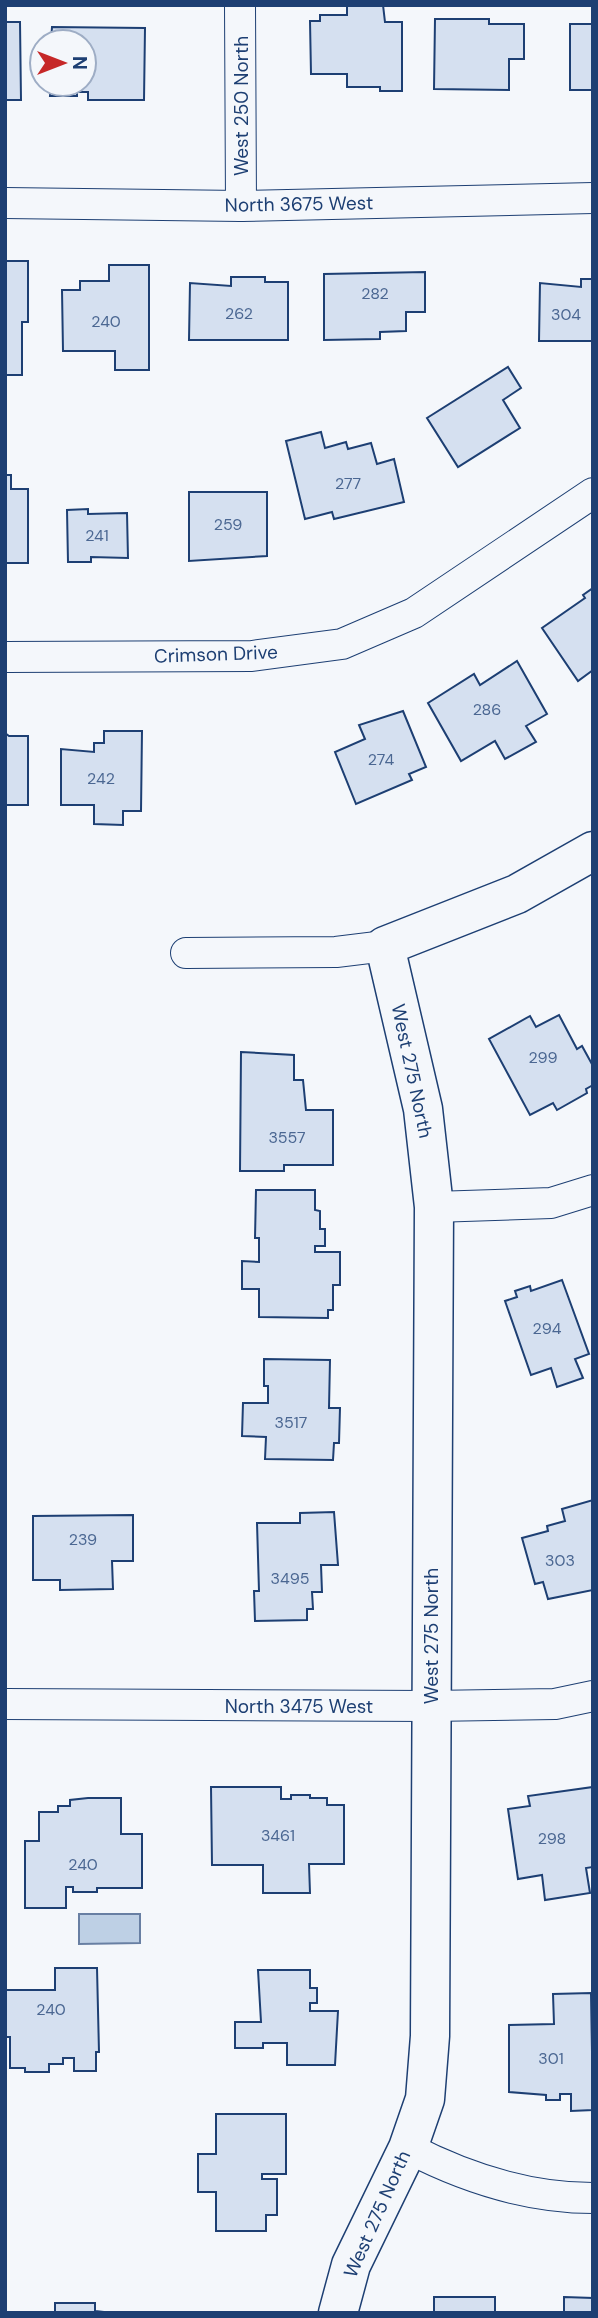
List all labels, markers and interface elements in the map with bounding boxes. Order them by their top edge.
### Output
north arrow [28,28,98,98]
street label: West 250 North [229,36,254,176]
text: N [67,56,92,70]
street label: North 3675 West [225,190,373,218]
house number: 282 [361,283,389,304]
house number: 262 [225,303,253,324]
house number: 304 [551,304,581,325]
house number: 240 [91,311,121,332]
house number: 277 [335,473,361,494]
house number: 259 [214,514,242,535]
house number: 241 [85,525,109,546]
street label: Crimson Drive [154,639,278,669]
house number: 286 [473,699,501,720]
house number: 274 [368,749,394,770]
house number: 242 [87,768,115,789]
street label: West 275 North [386,1002,438,1140]
house number: 299 [528,1047,558,1068]
house number: 3557 [268,1127,306,1148]
house number: 294 [533,1318,562,1339]
house number: 3517 [275,1412,307,1433]
house number: 239 [69,1529,97,1550]
house number: 303 [545,1550,575,1571]
house number: 3495 [271,1568,309,1589]
street label: West 275 North [419,1568,444,1704]
street label: North 3475 West [225,1694,373,1719]
house number: 3461 [261,1825,295,1846]
house number: 298 [538,1828,566,1849]
house number: 240 [68,1854,98,1875]
house number: 240 [36,1999,66,2020]
house number: 301 [538,2048,564,2069]
street label: West 275 North [338,2147,416,2281]

